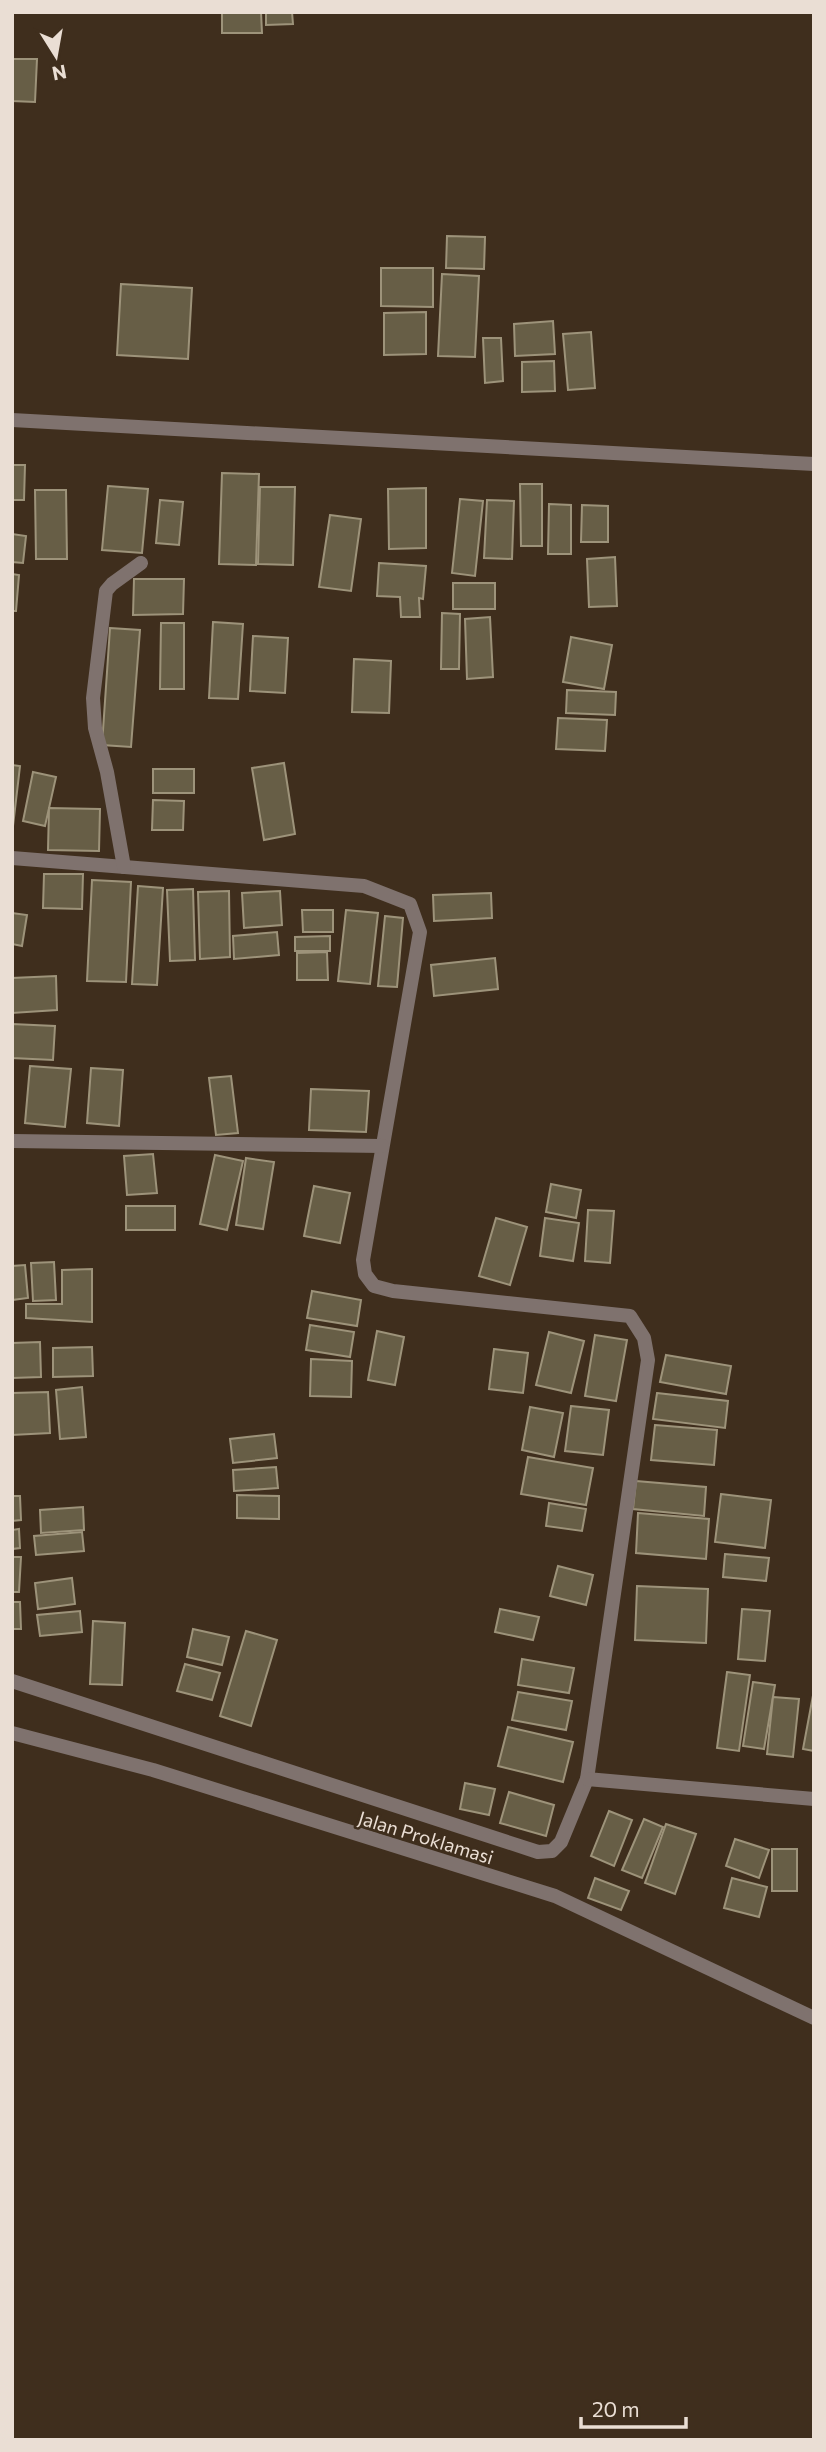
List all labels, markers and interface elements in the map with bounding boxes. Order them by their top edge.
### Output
north arrow [21,21,91,91]
text: N [50,61,69,86]
street label: Jalan Proklamasi [356,1805,496,1869]
scale bar [581,2386,686,2430]
text: 20 m [592,2396,640,2421]

